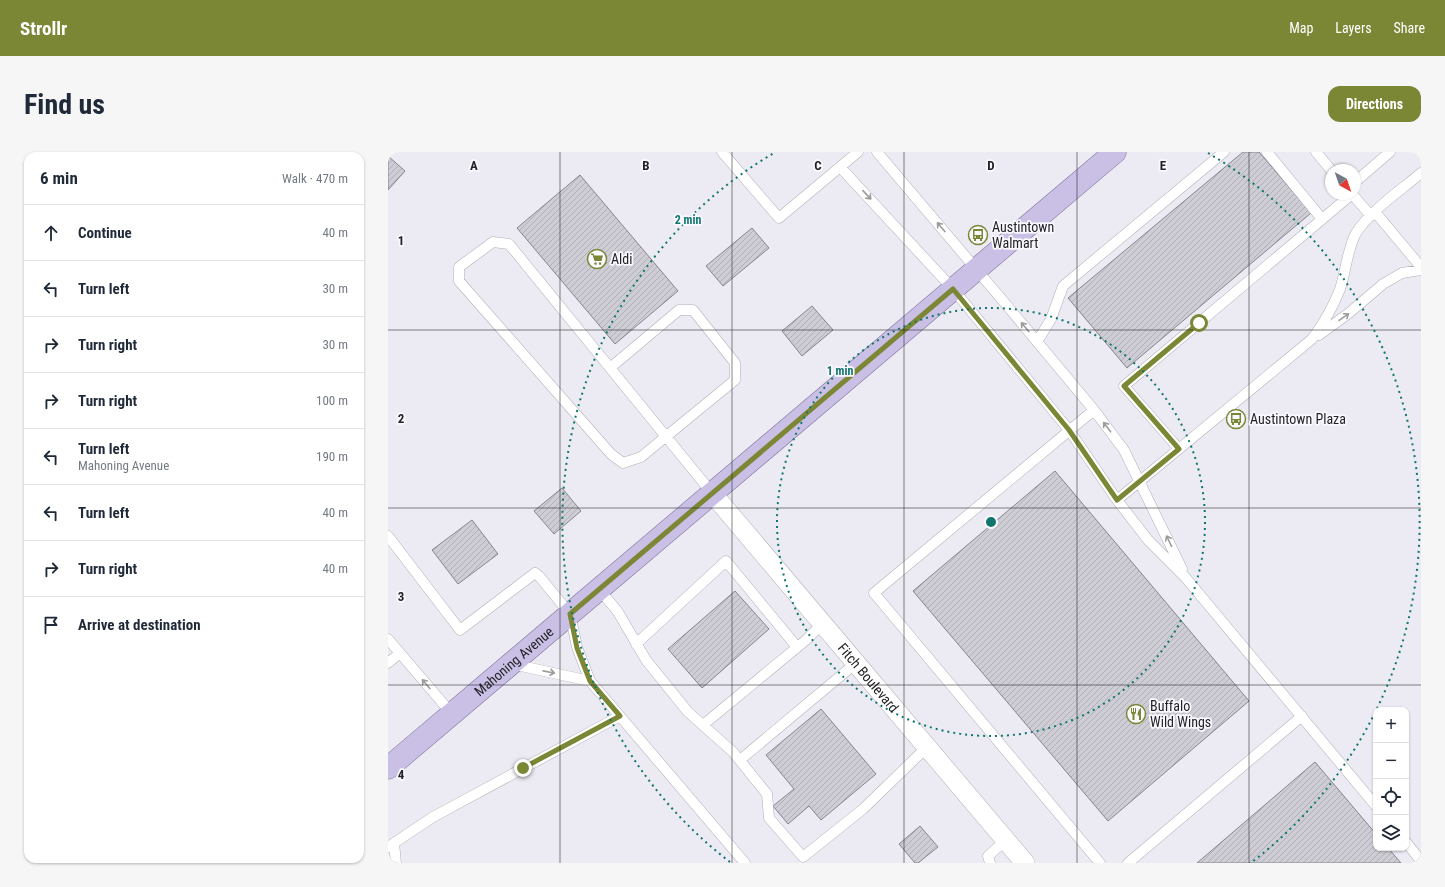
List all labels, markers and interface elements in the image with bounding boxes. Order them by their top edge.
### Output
text: Strollr [20,17,67,40]
text: Map [1289,20,1313,36]
text: Layers [1335,20,1372,36]
text: Share [1394,20,1425,36]
button: Directions [1328,86,1421,122]
text: Find us [24,88,105,121]
text: A [470,158,478,173]
text: B [642,158,650,173]
text: C [814,158,822,173]
text: D [987,158,995,173]
text: E [1160,158,1167,173]
north arrow [1325,164,1361,200]
text: 6 min [40,168,78,188]
text: Walk · 470 m [282,171,348,186]
one-way arrow [862,190,872,200]
text: 2 min [675,213,701,227]
place label: Austintown Walmart [992,219,1054,251]
icon: ahead [40,222,62,244]
one-way arrow [937,222,946,232]
text: Continue [78,224,132,242]
bus stop icon: Austintown Walmart [967,224,989,246]
text: 40 m [322,225,348,240]
text: 1 [398,233,404,248]
supermarket icon: Aldi [586,248,608,270]
place label: Aldi [611,251,632,267]
icon: left [40,278,62,300]
text: Turn left [78,280,129,298]
text: 30 m [322,281,348,296]
one-way arrow [1338,313,1349,321]
route start [1190,314,1208,332]
one-way arrow [1020,321,1029,332]
icon: right [40,334,62,356]
text: Turn right [78,336,137,354]
text: 30 m [322,337,348,352]
text: 1 min [827,364,853,378]
icon: right [40,390,62,412]
text: Turn right [78,392,137,410]
text: 100 m [316,393,348,408]
bus stop icon: Austintown Plaza [1225,408,1247,430]
text: 2 [398,411,405,426]
place label: Austintown Plaza [1250,411,1346,427]
one-way arrow [1103,422,1111,433]
text: Turn left [78,440,129,458]
icon: left [40,446,62,468]
text: 190 m [316,449,348,464]
text: Mahoning Avenue [78,458,169,473]
icon: left [40,502,62,524]
text: Turn left [78,504,129,522]
text: 40 m [322,505,348,520]
centre of rings [984,515,998,529]
one-way arrow [1165,536,1172,548]
icon: right [40,558,62,580]
text: Turn right [78,560,137,578]
text: 40 m [322,561,348,576]
text: 3 [398,589,404,604]
icon: arrive [40,614,62,636]
text: Arrive at destination [78,616,201,634]
street label: Mahoning Avenue [471,623,557,699]
street label: Fitch Boulevard [835,640,902,716]
one-way arrow [542,668,555,676]
one-way arrow [422,679,431,690]
place label: Buffalo Wild Wings [1150,698,1211,730]
restaurant icon: Buffalo Wild Wings [1125,703,1147,725]
map controls [1373,707,1409,851]
button: + [1373,707,1409,743]
button: − [1373,743,1409,779]
route end [514,759,532,777]
text: 4 [398,767,405,782]
button: locate [1373,779,1409,815]
button: layers [1373,815,1409,851]

